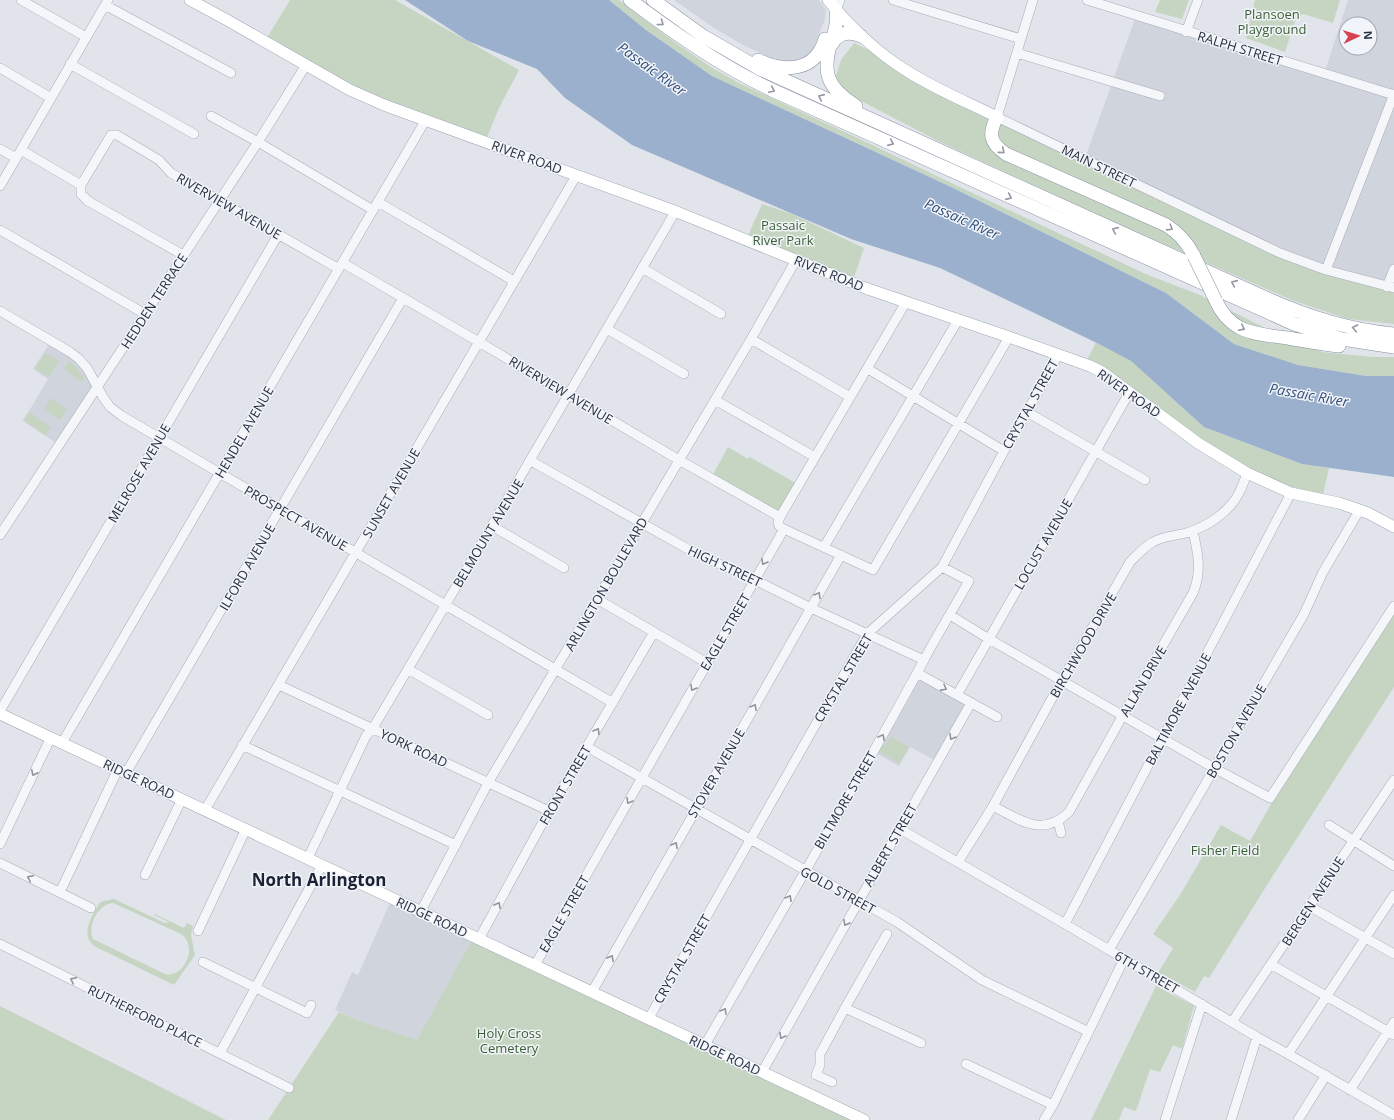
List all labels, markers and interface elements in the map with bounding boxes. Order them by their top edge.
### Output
park label: Plansoen Playground [1238,5,1306,38]
north arrow [1338,16,1378,56]
one-way arrow [657,18,664,26]
street label: RALPH STREET [1195,27,1285,70]
text: N [1361,30,1376,40]
water label: Passaic River [614,37,691,100]
one-way arrow [768,85,776,93]
one-way arrow [818,94,826,102]
street label: RIVER ROAD [489,136,565,178]
one-way arrow [887,139,894,147]
street label: MAIN STREET [1059,140,1140,192]
one-way arrow [997,146,1004,153]
street label: RIVERVIEW AVENUE [173,169,285,243]
one-way arrow [1005,192,1013,200]
water label: Passaic River [922,194,1003,244]
park label: Passaic River Park [753,216,814,249]
one-way arrow [1166,223,1173,231]
one-way arrow [1112,227,1120,235]
street label: HEDDEN TERRACE [116,250,192,352]
street label: RIVER ROAD [791,251,867,295]
one-way arrow [1230,280,1237,288]
one-way arrow [1238,323,1246,331]
one-way arrow [1352,325,1359,333]
street label: RIVERVIEW AVENUE [506,352,616,428]
street label: CRYSTAL STREET [998,355,1063,452]
street label: RIVER ROAD [1094,364,1164,422]
water label: Passaic River [1268,378,1351,411]
street label: HENDEL AVENUE [210,383,278,481]
street label: MELROSE AVENUE [103,420,175,526]
street label: SUNSET AVENUE [358,445,424,541]
street label: BELMOUNT AVENUE [448,475,528,591]
street label: PROSPECT AVENUE [241,481,351,555]
street label: LOCUST AVENUE [1010,495,1076,593]
street label: ARLINGTON BOULEVARD [560,514,652,654]
street label: ILFORD AVENUE [215,520,279,614]
street label: HIGH STREET [685,541,766,591]
one-way arrow [762,558,769,566]
street label: EAGLE STREET [696,589,755,674]
street label: BIRCHWOOD DRIVE [1045,589,1121,701]
one-way arrow [814,592,821,599]
street label: CRYSTAL STREET [810,630,877,726]
street label: ALLAN DRIVE [1115,642,1171,720]
street label: BALTIMORE AVENUE [1141,650,1215,768]
street label: BOSTON AVENUE [1202,681,1270,781]
one-way arrow [691,683,698,691]
one-way arrow [940,684,947,691]
one-way arrow [749,704,756,712]
street label: YORK ROAD [377,725,451,771]
street label: STOVER AVENUE [683,725,749,821]
one-way arrow [592,728,599,735]
one-way arrow [949,733,956,740]
one-way arrow [877,734,885,741]
street label: FRONT STREET [535,741,595,828]
street label: BILTMORE STREET [810,747,881,852]
street label: RIDGE ROAD [100,755,178,803]
one-way arrow [31,768,39,776]
one-way arrow [626,796,633,804]
street label: ALBERT STREET [859,799,921,890]
park label: Fisher Field [1191,841,1259,859]
one-way arrow [671,842,678,849]
street label: BERGEN AVENUE [1277,853,1349,949]
street label: GOLD STREET [797,862,879,918]
district label: North Arlington [252,868,386,891]
street label: EAGLE STREET [535,871,594,956]
one-way arrow [27,875,34,883]
street label: RIDGE ROAD [393,893,471,941]
one-way arrow [784,895,791,902]
one-way arrow [493,901,501,909]
street label: CRYSTAL STREET [649,910,715,1007]
one-way arrow [844,919,851,926]
street label: 6TH STREET [1112,946,1183,998]
one-way arrow [607,955,614,962]
one-way arrow [69,977,77,985]
street label: RUTHERFORD PLACE [85,980,205,1052]
one-way arrow [720,1008,727,1015]
park label: Holy Cross Cemetery [477,1024,541,1057]
street label: RIDGE ROAD [686,1031,764,1079]
one-way arrow [780,1032,787,1039]

